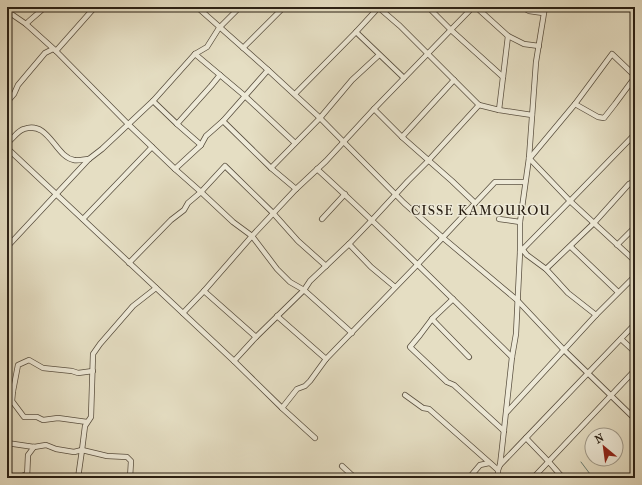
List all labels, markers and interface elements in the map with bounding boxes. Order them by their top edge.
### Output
district label: CISSE KAMOUROU [411,202,551,219]
north arrow [584,427,624,467]
text: N [593,431,607,446]

